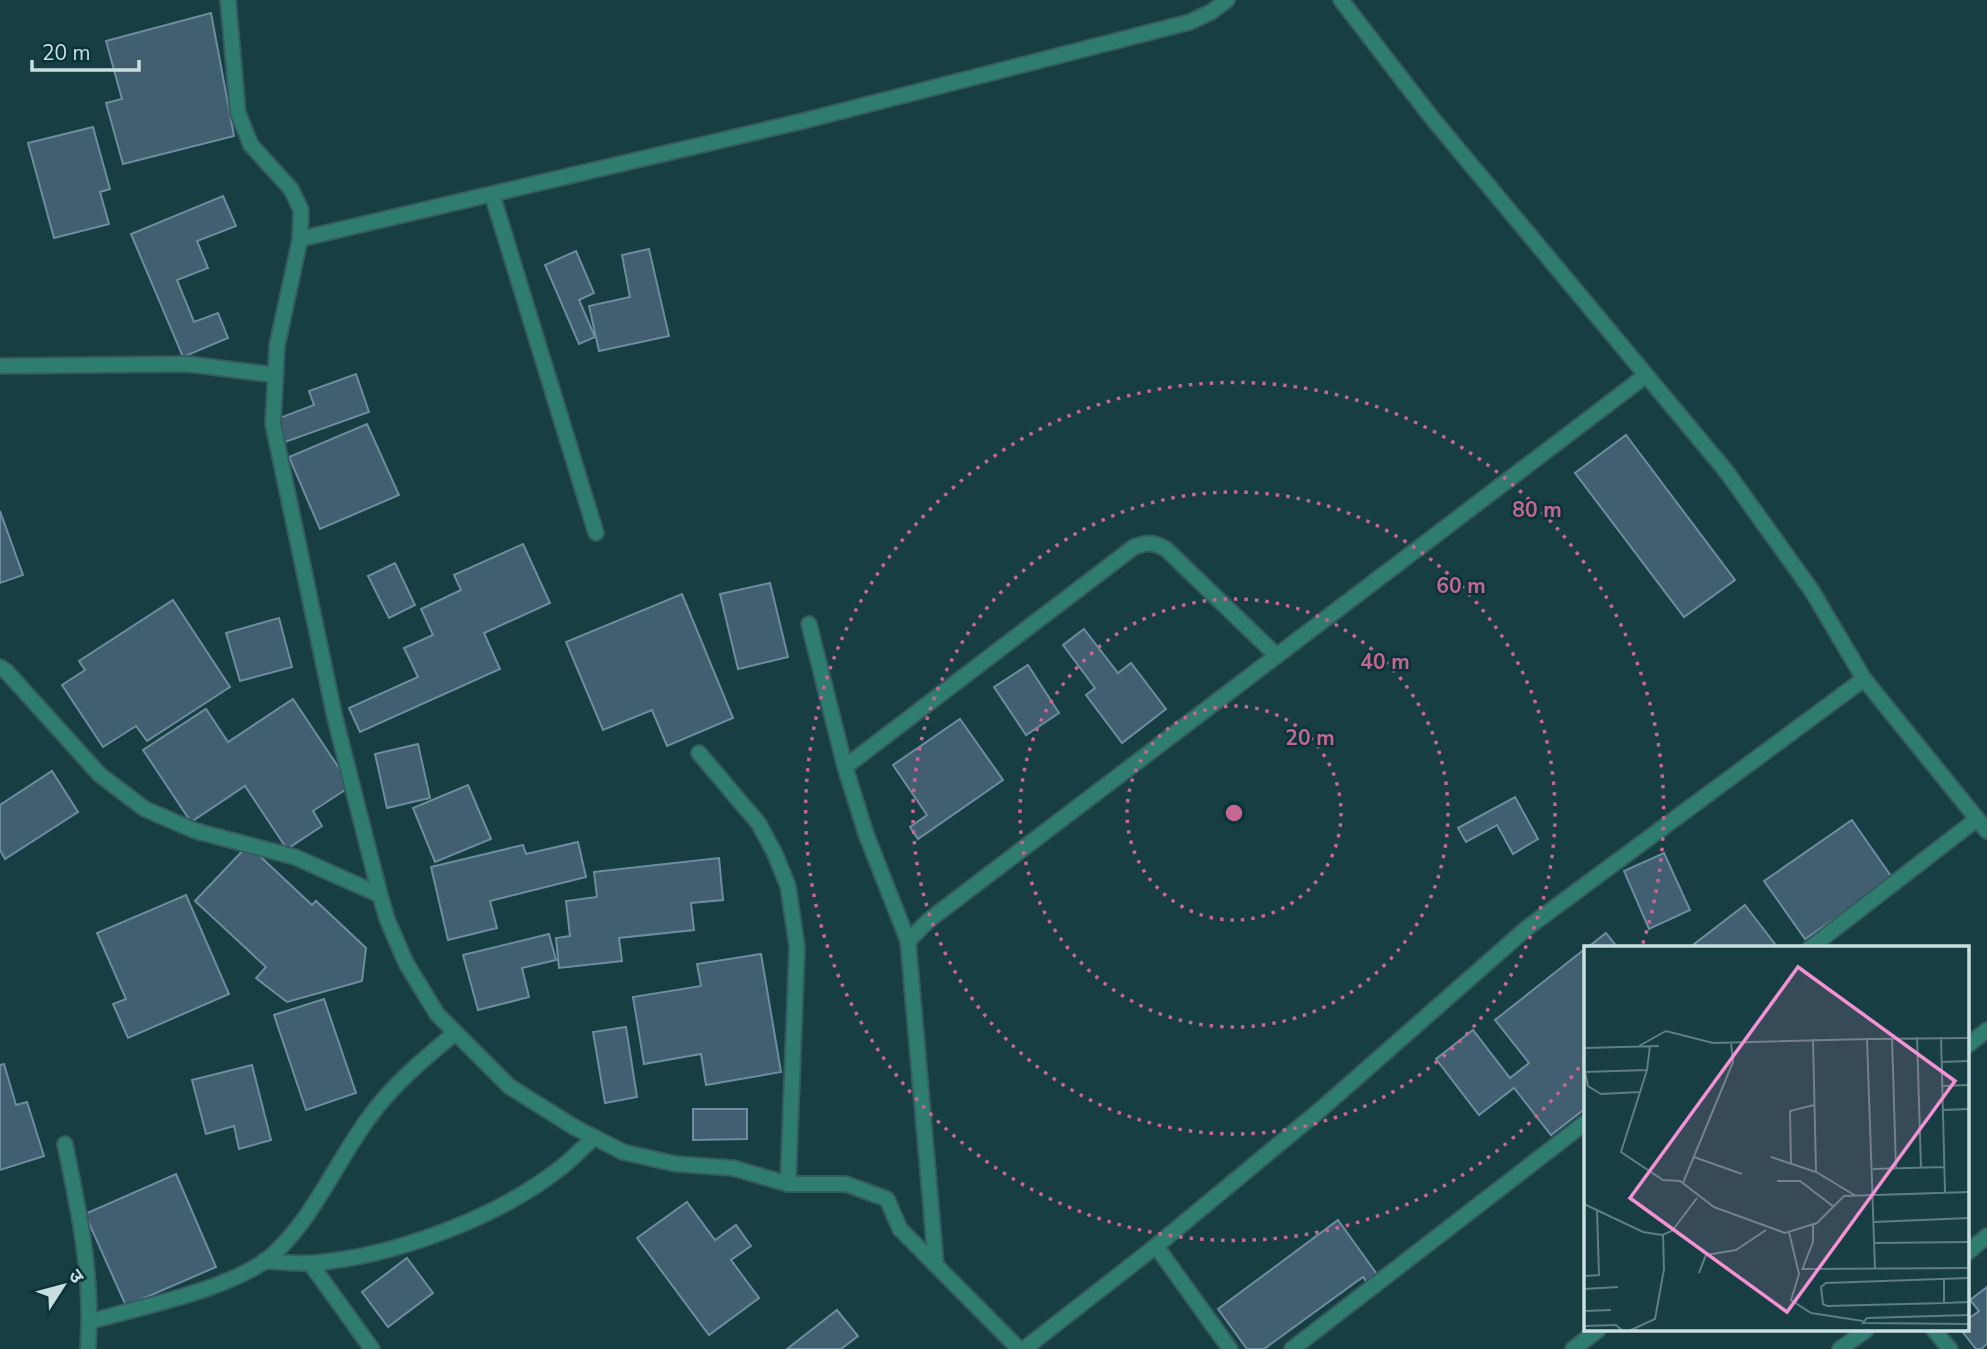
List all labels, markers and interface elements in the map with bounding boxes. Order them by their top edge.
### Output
scale bar [32,28,138,72]
text: 20 m [42,39,91,67]
text: 80 m [1512,496,1562,524]
text: 60 m [1436,572,1486,600]
text: 40 m [1360,648,1410,676]
text: 20 m [1285,724,1335,752]
centre of rings [1222,801,1246,825]
inset map [1584,946,1969,1332]
north arrow [28,1251,98,1321]
text: उ [62,1264,90,1289]

